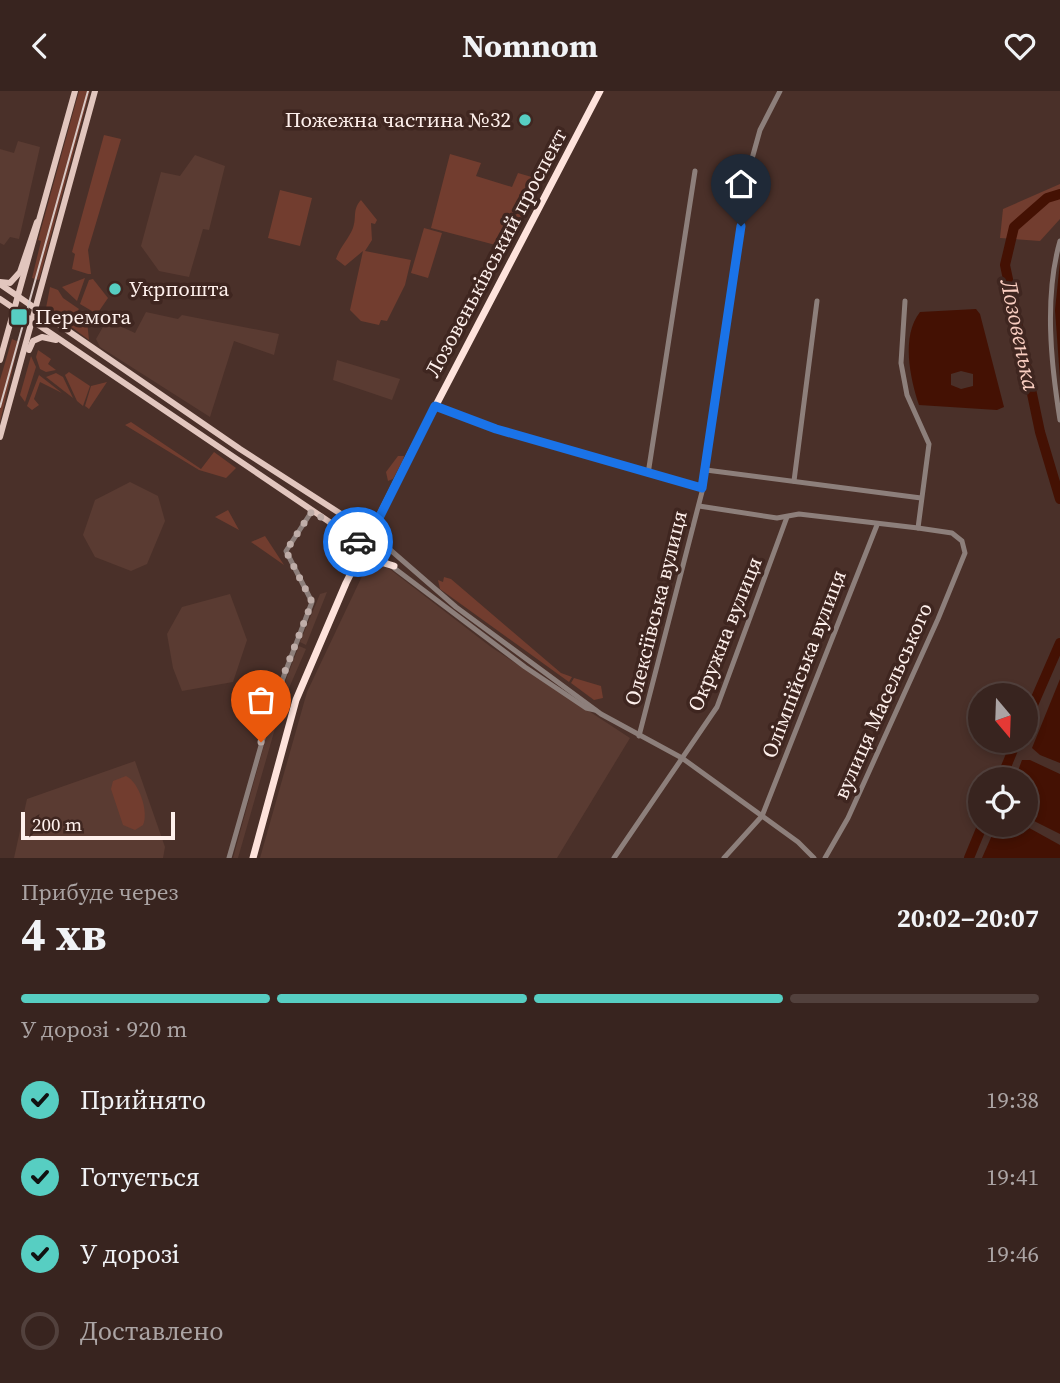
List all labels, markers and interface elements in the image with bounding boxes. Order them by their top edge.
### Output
text: Nomnom [462,24,598,68]
icon: back [21,27,59,65]
icon: heart [1001,27,1039,65]
place label: Пожежна частина №32 [285,105,511,134]
marker: Пожежна частина №32 [517,112,533,128]
street label: Лозовеньківський проспект [418,123,574,382]
pin [711,154,771,226]
icon: home [722,165,760,203]
place label: Укрпошта [129,274,230,303]
water label: Лозовенька [992,274,1047,394]
marker: Укрпошта [107,281,123,297]
place label: Перемога [35,302,132,331]
marker: Перемога [9,307,29,327]
courier [323,507,393,577]
street label: Олексіївська вулиця [617,507,694,708]
icon: car [339,523,377,561]
street label: Окружна вулиця [680,552,769,715]
street label: Олімпійська вулиця [754,566,853,762]
street label: вулиця Масельського [826,598,939,804]
pin [231,670,291,742]
icon: bag [242,681,280,719]
north arrow [968,683,1038,753]
map controls [968,683,1038,837]
button: locate [968,767,1038,837]
scale bar [21,809,175,841]
text: 200 m [32,811,82,837]
text: Прибуде через [21,876,178,908]
text: 20:02–20:07 [897,900,1039,936]
text: 4 хв [21,902,106,965]
text: У дорозі · 920 m [21,1013,187,1045]
icon: check [21,1081,59,1119]
text: Прийнято [80,1082,206,1118]
text: 19:38 [986,1084,1039,1116]
icon: check [21,1158,59,1196]
text: Готується [80,1159,200,1195]
text: 19:41 [986,1161,1039,1193]
icon: check [21,1235,59,1273]
text: У дорозі [80,1236,180,1272]
text: 19:46 [986,1238,1039,1270]
text: Доставлено [80,1313,223,1349]

